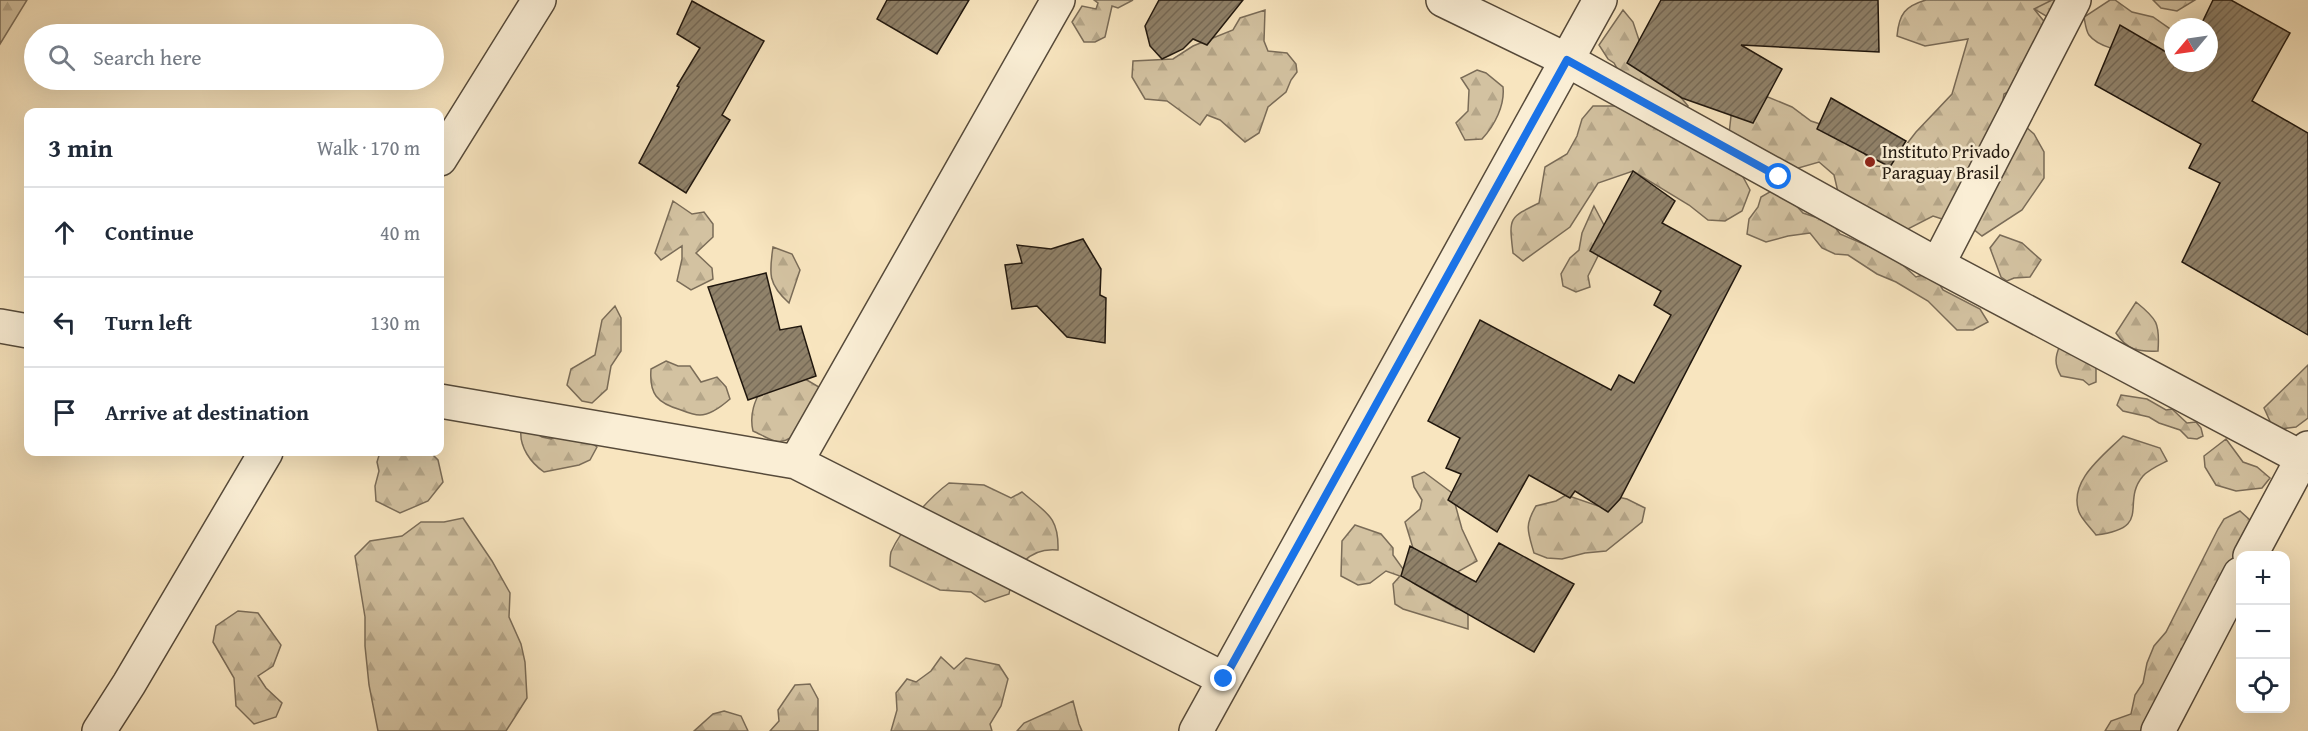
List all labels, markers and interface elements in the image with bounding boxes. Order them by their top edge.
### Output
north arrow [2164,18,2218,72]
search box [24,24,444,90]
icon: search [45,41,78,74]
text: Search here [93,41,202,73]
text: 3 min [48,128,113,167]
text: Walk · 170 m [317,133,420,162]
place label: Instituto Privado Paraguay Brasil [1882,138,2010,186]
marker: Instituto Privado Paraguay Brasil [1863,155,1877,169]
route start [1765,163,1791,189]
icon: ahead [48,216,81,249]
text: Continue [105,216,194,248]
text: 40 m [380,218,420,247]
icon: left [48,306,81,339]
text: Turn left [105,306,192,338]
text: 130 m [370,308,420,337]
icon: arrive [48,396,81,429]
text: Arrive at destination [105,396,309,428]
map controls [2236,551,2290,713]
button: + [2236,551,2290,605]
button: − [2236,605,2290,659]
button: locate [2236,659,2290,713]
route end [1210,665,1236,691]

